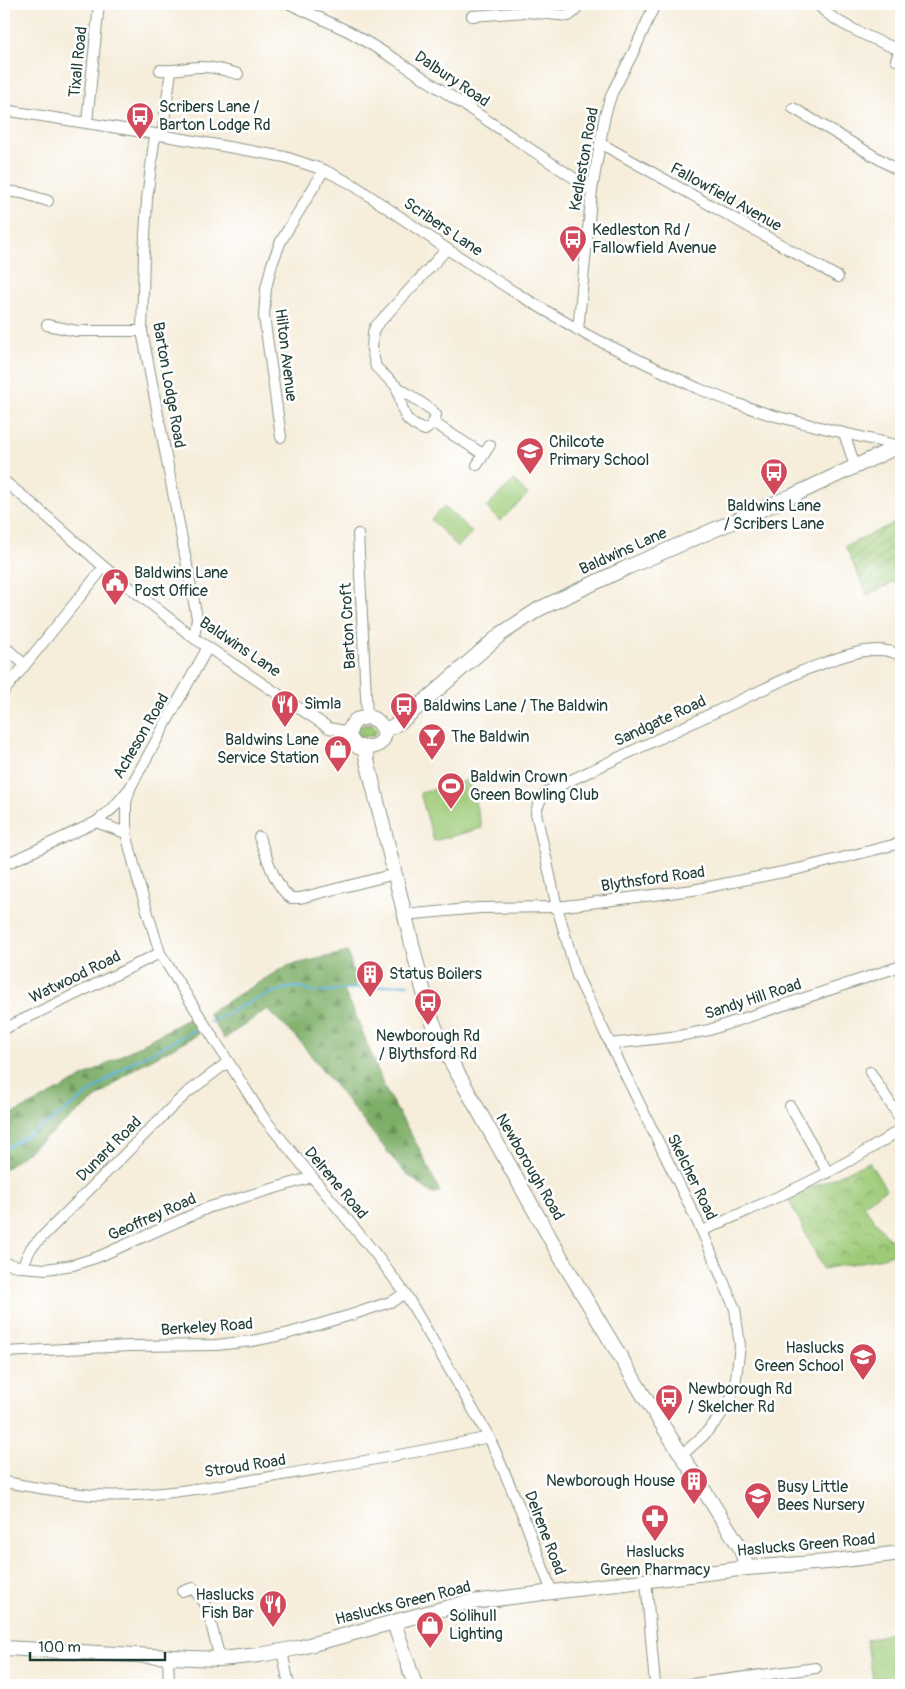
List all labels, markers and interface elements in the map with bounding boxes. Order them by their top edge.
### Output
street label: Tixall Road [64,25,92,99]
street label: Dalbury Road [411,47,493,111]
place label: Scribers Lane / Barton Lodge Rd [159,97,271,135]
bus stop icon: Scribers Lane / Barton Lodge Rd [125,101,155,140]
street label: Kedleston Road [565,106,603,212]
street label: Fallowfield Avenue [667,158,785,236]
street label: Scribers Lane [400,193,486,261]
place label: Kedleston Rd / Fallowfield Avenue [592,220,717,258]
bus stop icon: Kedleston Rd / Fallowfield Avenue [558,224,588,263]
street label: Hilton Avenue [270,307,302,403]
street label: Barton Lodge Road [148,320,190,450]
place label: Chilcote Primary School [549,432,649,470]
school or university icon: Chilcote Primary School [515,436,545,475]
bus stop icon: Baldwins Lane / Scribers Lane [759,457,789,496]
place label: Baldwins Lane / Scribers Lane [724,496,824,534]
street label: Baldwins Lane [576,523,670,579]
place label: Baldwins Lane Post Office [134,563,228,601]
public building icon: Baldwins Lane Post Office [100,567,130,606]
street label: Barton Croft [336,582,360,670]
street label: Baldwins Lane [195,612,285,682]
restaurant icon: Simla [270,689,300,728]
street label: Acheson Road [109,690,173,782]
bus stop icon: Baldwins Lane / The Baldwin [389,691,419,730]
street label: Sandgate Road [611,691,709,751]
place label: Simla [304,694,341,714]
place label: Baldwins Lane / The Baldwin [423,696,608,716]
bar icon: The Baldwin [417,722,447,761]
place label: The Baldwin [451,727,529,747]
place label: Baldwins Lane Service Station [217,730,319,768]
shop icon: Baldwins Lane Service Station [323,734,353,773]
place label: Baldwin Crown Green Bowling Club [470,767,599,805]
sports icon: Baldwin Crown Green Bowling Club [436,771,466,810]
street label: Blythsford Road [600,862,706,896]
street label: Watwood Road [26,946,124,1008]
building icon: Status Boilers [355,959,385,998]
place label: Status Boilers [389,964,482,984]
street label: Sandy Hill Road [702,974,804,1024]
bus stop icon: Newborough Rd / Blythsford Rd [413,987,443,1026]
place label: Newborough Rd / Blythsford Rd [376,1026,480,1064]
street label: Newborough Road [491,1110,569,1224]
street label: Dunard Road [72,1112,146,1186]
street label: Skelcher Road [663,1131,721,1223]
street label: Delrene Road [300,1143,372,1223]
street label: Geoffrey Road [105,1189,199,1245]
street label: Berkeley Road [160,1314,254,1340]
place label: Haslucks Green School [754,1338,844,1376]
school or university icon: Haslucks Green School [848,1342,878,1381]
place label: Newborough Rd / Skelcher Rd [688,1379,792,1417]
bus stop icon: Newborough Rd / Skelcher Rd [654,1383,684,1422]
street label: Stroud Road [203,1450,287,1482]
building icon: Newborough House [679,1466,709,1505]
place label: Newborough House [546,1471,675,1491]
place label: Busy Little Bees Nursery [777,1477,865,1515]
school or university icon: Busy Little Bees Nursery [743,1481,773,1520]
street label: Delrene Road [520,1488,570,1578]
pharmacy icon: Haslucks Green Pharmacy [640,1503,670,1542]
street label: Haslucks Green Road [736,1529,876,1561]
place label: Haslucks Green Pharmacy [600,1542,710,1580]
street label: Haslucks Green Road [333,1576,473,1630]
place label: Haslucks Fish Bar [195,1585,254,1623]
restaurant icon: Haslucks Fish Bar [258,1589,288,1628]
place label: Solihull Lighting [449,1606,503,1644]
shop icon: Solihull Lighting [415,1610,445,1649]
scale bar [30,1629,165,1661]
text: 100 m [38,1638,81,1657]

